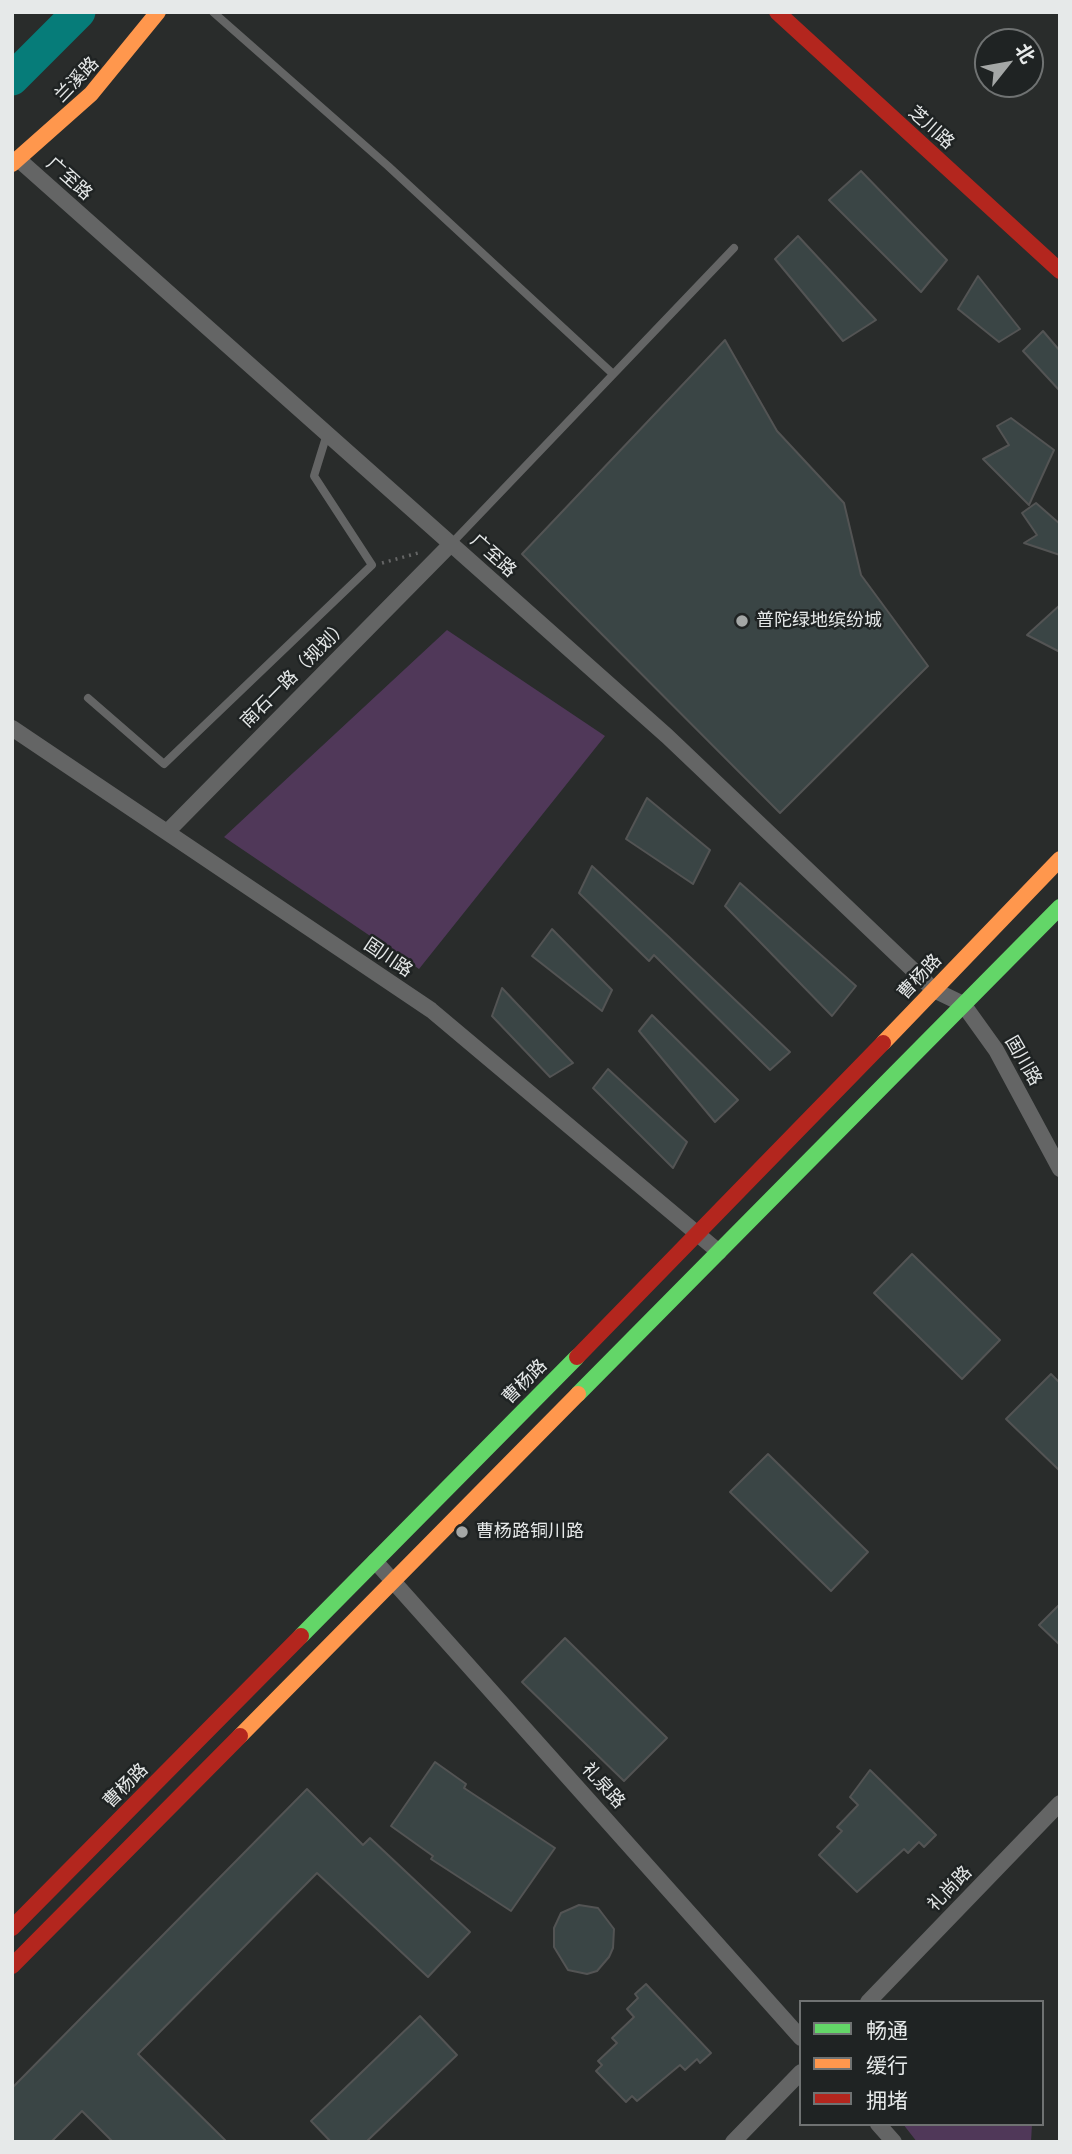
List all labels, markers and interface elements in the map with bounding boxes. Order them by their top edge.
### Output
north arrow [974,28,1044,98]
text: 北 [1009,38,1041,68]
street label: 兰溪路 [50,53,104,107]
street label: 芝川路 [904,102,958,154]
street label: 广至路 [42,153,96,205]
street label: 广至路 [466,530,520,582]
place label: 普陀绿地缤纷城 [756,610,882,632]
marker: 普陀绿地缤纷城 [734,613,750,629]
street label: 南石一路（规划） [236,615,354,733]
street label: 固川路 [360,934,416,982]
street label: 曹杨路 [894,950,946,1004]
street label: 固川路 [1000,1032,1046,1090]
street label: 曹杨路 [498,1355,552,1409]
place label: 曹杨路铜川路 [476,1521,584,1543]
marker: 曹杨路铜川路 [454,1524,470,1540]
street label: 曹杨路 [99,1759,153,1813]
street label: 礼泉路 [577,1759,629,1813]
street label: 礼尚路 [923,1862,977,1916]
legend [799,2000,1044,2126]
text: 畅通 [866,2016,908,2044]
text: 缓行 [866,2051,908,2079]
text: 拥堵 [866,2086,908,2114]

